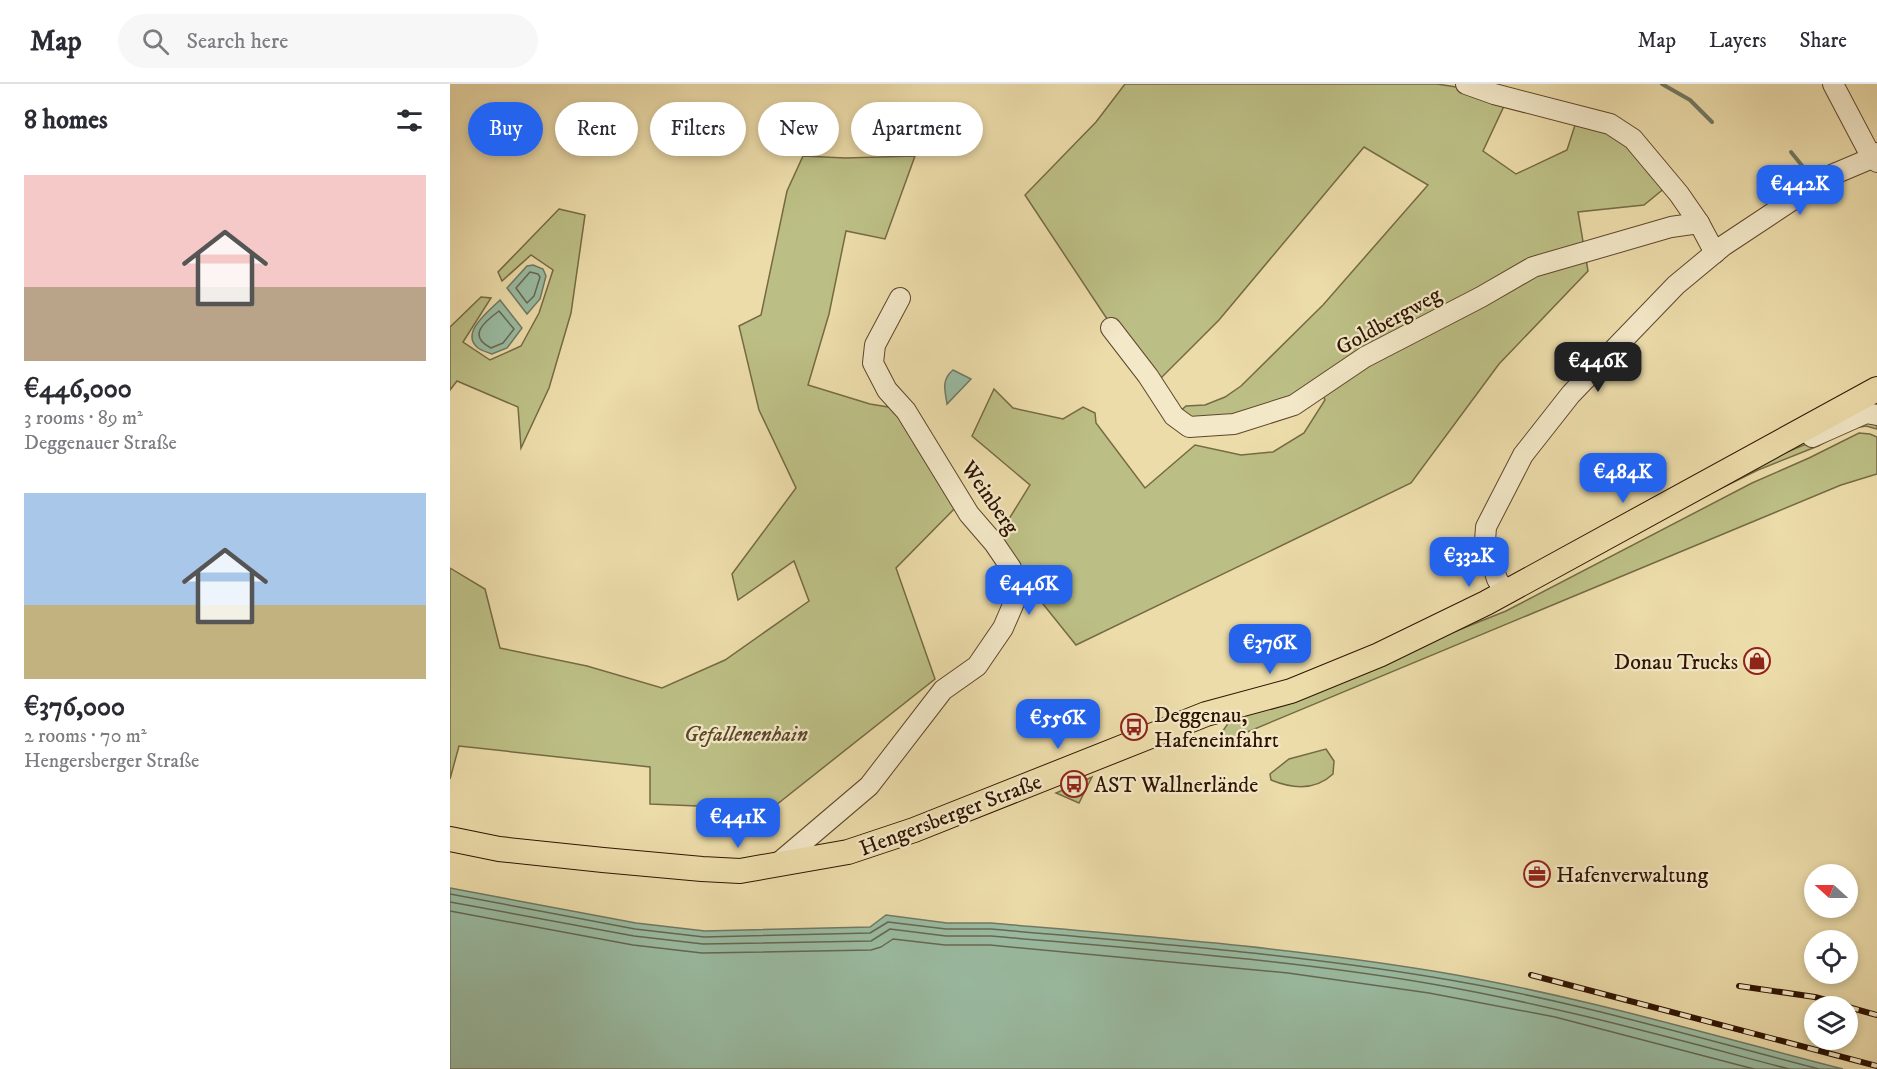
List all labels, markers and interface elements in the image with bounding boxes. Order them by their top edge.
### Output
search box [118,14,538,68]
text: Map [30,24,82,59]
icon: search [139,25,172,58]
text: Search here [187,28,288,55]
text: Map [1637,28,1676,54]
text: Layers [1709,28,1767,54]
text: Share [1800,28,1847,54]
chip: Buy [468,102,543,156]
chip: Rent [555,102,638,156]
chip: Filters [650,102,746,156]
chip: New [758,102,839,156]
chip: Apartment [851,102,983,156]
text: 8 homes [24,104,108,137]
icon: filters [393,104,426,137]
pin: €442K [1758,165,1842,216]
text: €442K [1771,172,1829,197]
icon: home [171,214,279,322]
street label: Goldbergweg [1331,281,1446,361]
pin: €446K [1556,342,1640,393]
text: €446K [1568,349,1628,374]
text: €446,000 [24,373,132,406]
text: 3 rooms · 89 m² [24,406,143,431]
text: Deggenauer Straße [24,431,177,456]
pin: €484K [1581,453,1665,504]
street label: Weinberg [954,455,1025,540]
text: €484K [1594,460,1652,485]
icon: home [171,532,279,640]
pin: €332K [1427,537,1511,588]
text: €332K [1444,544,1494,569]
pin: €446K [987,565,1071,616]
text: €446K [999,572,1059,597]
pin: €376K [1228,624,1312,675]
text: €376K [1243,631,1297,656]
shop icon: Donau Trucks [1742,646,1772,676]
place label: Donau Trucks [1614,649,1738,676]
text: €376,000 [24,691,125,724]
pin: €556K [1016,699,1100,750]
place label: Deggenau, Hafeneinfahrt [1154,702,1279,754]
text: €556K [1030,706,1086,731]
bus stop icon: Deggenau, Hafeneinfahrt [1119,712,1149,742]
park label: Gefallenenhain [684,721,808,748]
text: 2 rooms · 70 m² [24,724,147,749]
text: Hengersberger Straße [24,749,199,774]
street label: Hengersberger Straße [856,768,1045,863]
bus stop icon: AST Wallnerlände [1059,769,1089,799]
place label: AST Wallnerlände [1094,772,1258,799]
pin: €441K [696,798,780,849]
text: €441K [710,805,766,830]
office icon: Hafenverwaltung [1522,859,1552,889]
place label: Hafenverwaltung [1556,862,1708,889]
north arrow [1804,864,1858,918]
map controls [1804,864,1858,1050]
button: locate [1804,930,1858,984]
button: layers [1804,996,1858,1050]

